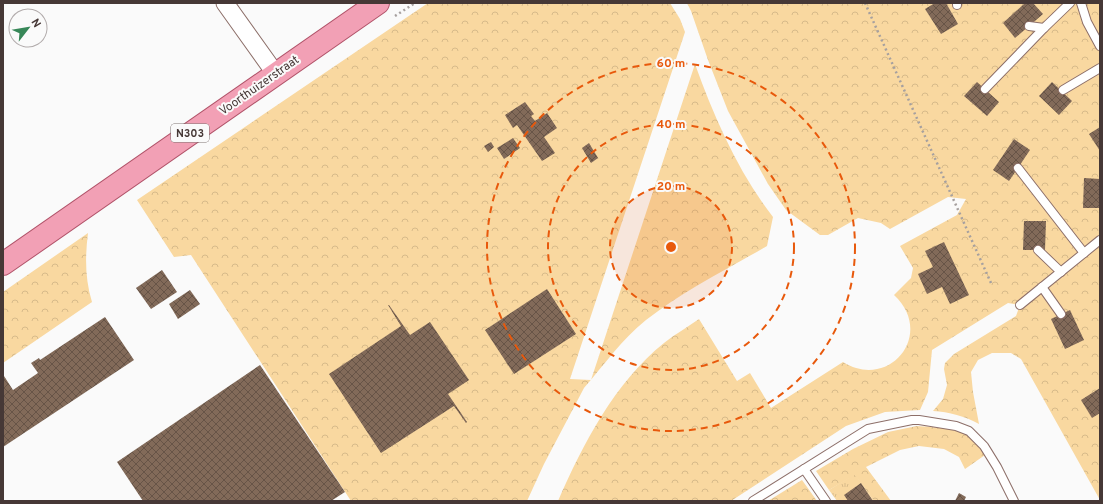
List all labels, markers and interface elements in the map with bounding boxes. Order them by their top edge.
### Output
north arrow [8,8,48,48]
text: N [28,16,44,30]
street label: Voorthuizerstraat [216,52,303,119]
text: 60 m [657,56,685,72]
text: 40 m [656,117,686,133]
road number: N303 [171,124,209,142]
text: 20 m [657,179,685,195]
centre of rings [664,240,678,254]

